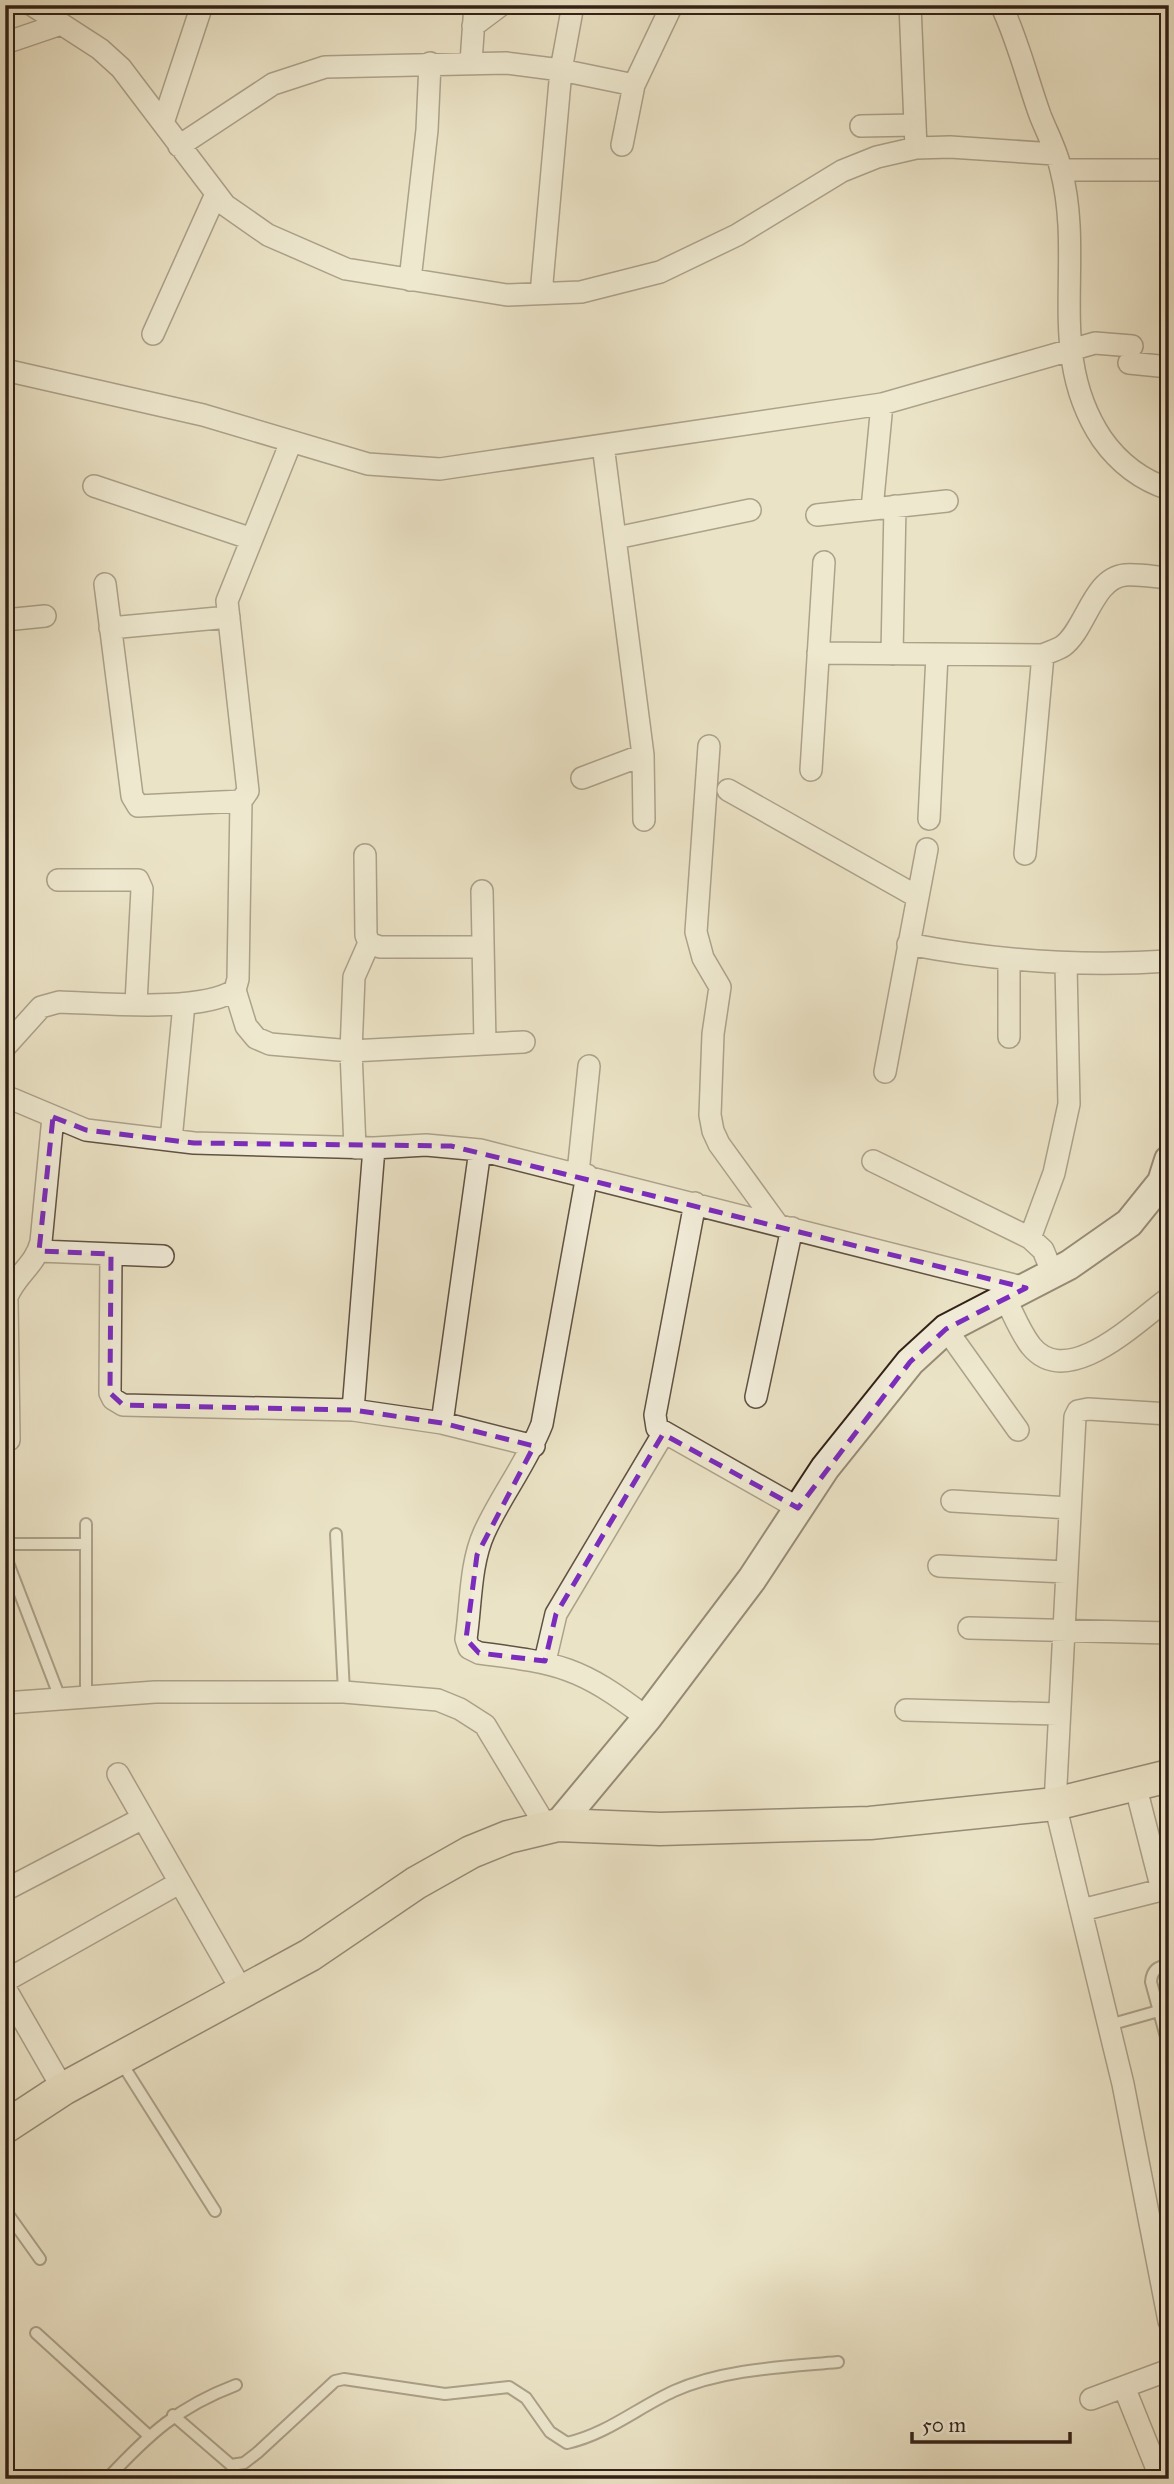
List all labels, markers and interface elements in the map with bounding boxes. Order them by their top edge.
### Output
scale bar [912,2400,1069,2444]
text: 50 m [922,2412,967,2438]

